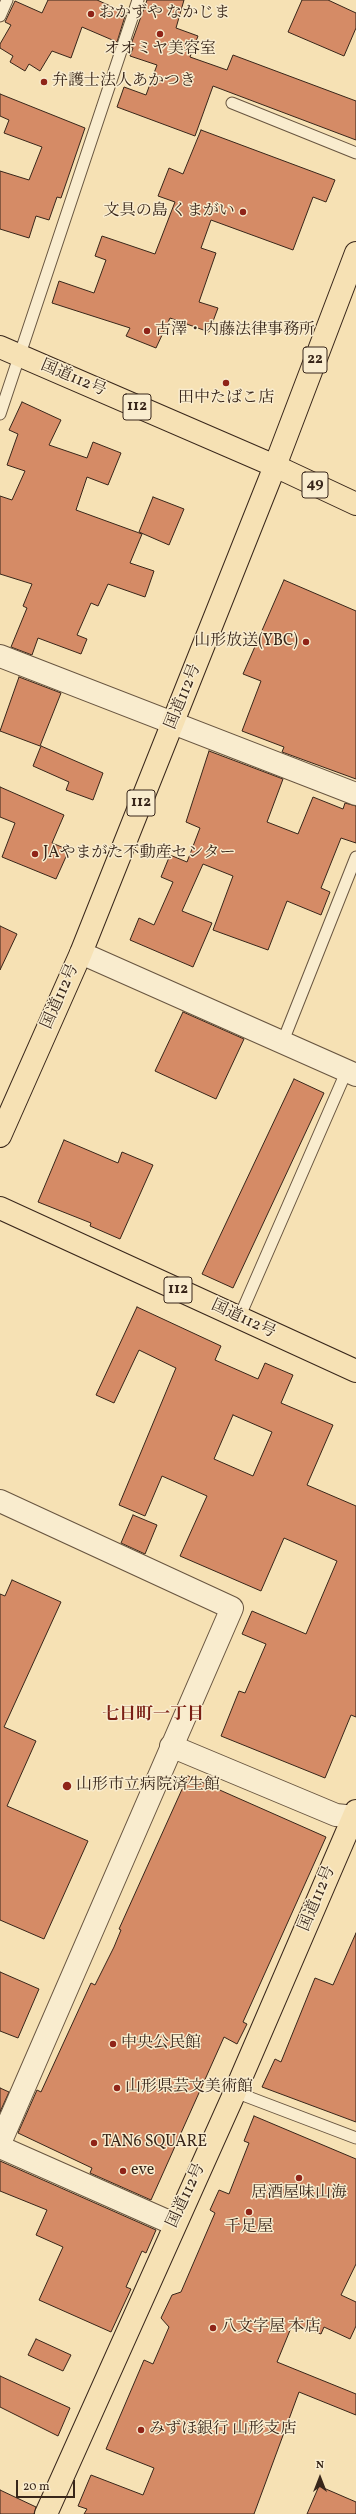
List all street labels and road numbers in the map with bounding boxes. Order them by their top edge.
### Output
road number: 22 [303,347,327,373]
street label: 国道112号 [37,357,109,401]
road number: 112 [123,394,151,420]
road number: 49 [302,472,328,498]
street label: 国道112号 [162,661,206,733]
road number: 112 [127,790,155,816]
street label: 国道112号 [38,962,84,1032]
road number: 112 [164,1277,192,1303]
street label: 国道112号 [208,1297,278,1343]
street label: 国道112号 [296,1863,340,1935]
street label: 国道112号 [164,2161,210,2231]

